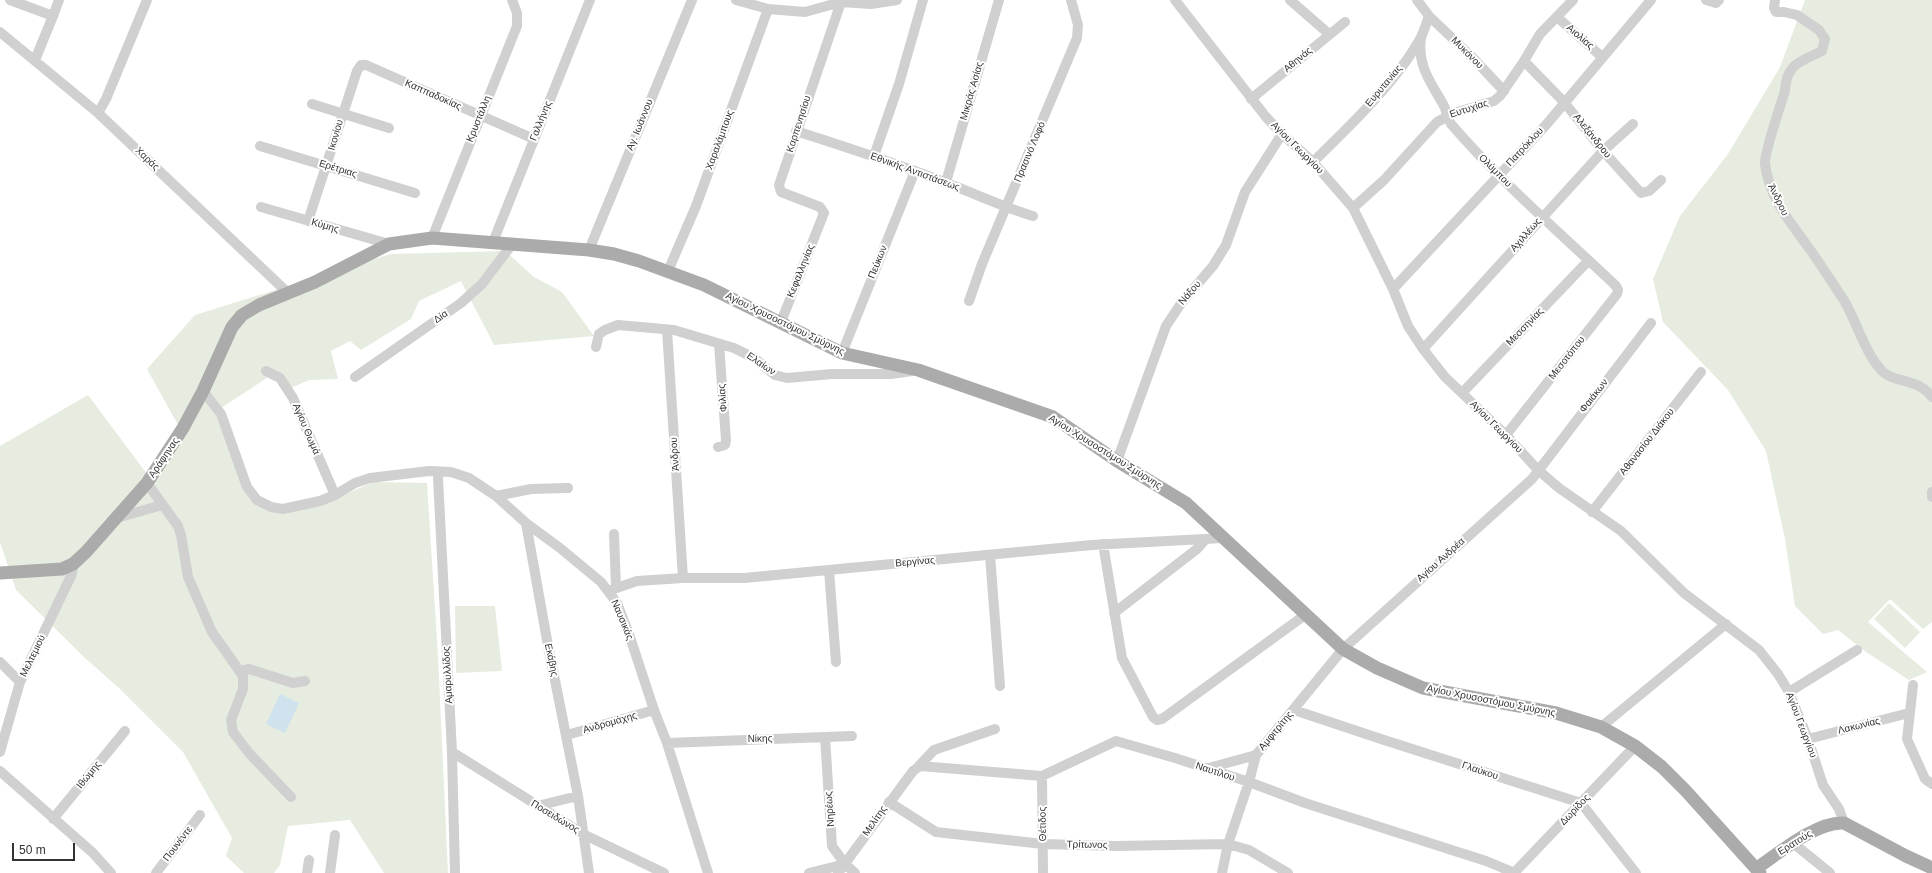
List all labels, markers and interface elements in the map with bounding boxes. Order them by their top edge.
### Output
street label: Αιολίας [1564,22,1596,52]
street label: Μυκόνου [1449,35,1485,71]
street label: Αθηνάς [1281,45,1315,75]
street label: Μικράς Ασίας [958,60,986,122]
street label: Ευρυτανίας [1363,63,1405,109]
street label: Καππαδοκίας [403,77,463,113]
street label: Κρυστάλλη [464,94,494,144]
street label: Καρπενησίου [784,94,814,154]
street label: Ευτυχίας [1448,97,1490,121]
street label: Αγ. Ιωάννου [624,98,656,152]
street label: Γαλλήνης [528,99,554,143]
street label: Χαραλάμπους [704,108,736,172]
street label: Αλεξάνδρου [1571,111,1613,161]
street label: Ικονίου [326,118,346,152]
street label: Αγίου Γεωργίου [1268,119,1326,177]
street label: Πρασινό Λοφό [1012,120,1048,184]
street label: Πατρόκλου [1504,125,1546,169]
street label: Χαράς [132,145,162,173]
street label: Εθνικής Αντιστάσεως [869,150,961,194]
street label: Ολύμπου [1476,152,1514,190]
street label: Ερέτριας [317,158,359,180]
street label: Άνδρου [1765,182,1791,218]
street label: Κύμης [310,216,340,236]
street label: Αχιλλέως [1508,216,1544,254]
street label: Κεφαλληνίας [785,242,817,300]
street label: Πεύκων [866,244,890,280]
street label: Νάξου [1176,278,1204,308]
street label: Αγίου Χρυσοστόμου Σμύρνης [724,290,846,358]
street label: Μεσσηνίας [1504,305,1546,349]
street label: Δία [432,308,450,326]
street label: Μεσοτόπου [1546,334,1588,382]
street label: Ελαίων [744,350,778,378]
street label: Φαιάκων [1577,377,1611,415]
street label: Φιλίας [716,384,730,412]
street label: Αγίου Γεωργίου [1467,398,1525,456]
street label: Αγίου Θωμά [290,402,322,456]
street label: Αθανασίου Διάκου [1617,406,1677,478]
street label: Αγίου Χρυσοστόμου Σμύρνης [1046,412,1164,492]
street label: Αράφηνας [146,436,182,480]
street label: Άνδρου [668,437,682,471]
street label: Αγίου Ανδρέα [1415,535,1467,585]
street label: Βεργίνας [895,554,935,570]
street label: Ναυσικάς [608,598,636,642]
street label: Μελτεμιού [18,633,48,679]
street label: Εκάβης [542,642,560,678]
street label: Αμαρυλλίδος [441,646,455,704]
street label: Αγίου Χρυσοστόμου Σμύρνης [1426,683,1556,719]
street label: Αγίου Γεωργίου [1783,691,1819,759]
street label: Αμφιτρίτης [1256,709,1296,753]
street label: Ανδρομάχης [582,710,638,736]
street label: Λακωνίας [1837,715,1881,737]
street label: Νίκης [747,733,773,745]
street label: Ιθώμης [74,759,104,791]
street label: Γλαύκου [1460,759,1500,783]
street label: Ναυτίλου [1194,760,1236,784]
street label: Νηρέως [823,791,837,827]
street label: Δωρίδος [1557,792,1593,828]
street label: Ποσειδώνος [529,798,581,836]
street label: Μελίτης [860,803,890,839]
street label: Θέτιδος [1037,807,1049,841]
street label: Πουνέντε [161,824,195,864]
street label: Ερατούς [1776,828,1814,858]
scale bar [14,835,77,861]
street label: Τρίτωνος [1066,839,1108,851]
text: 50 m [19,843,46,857]

